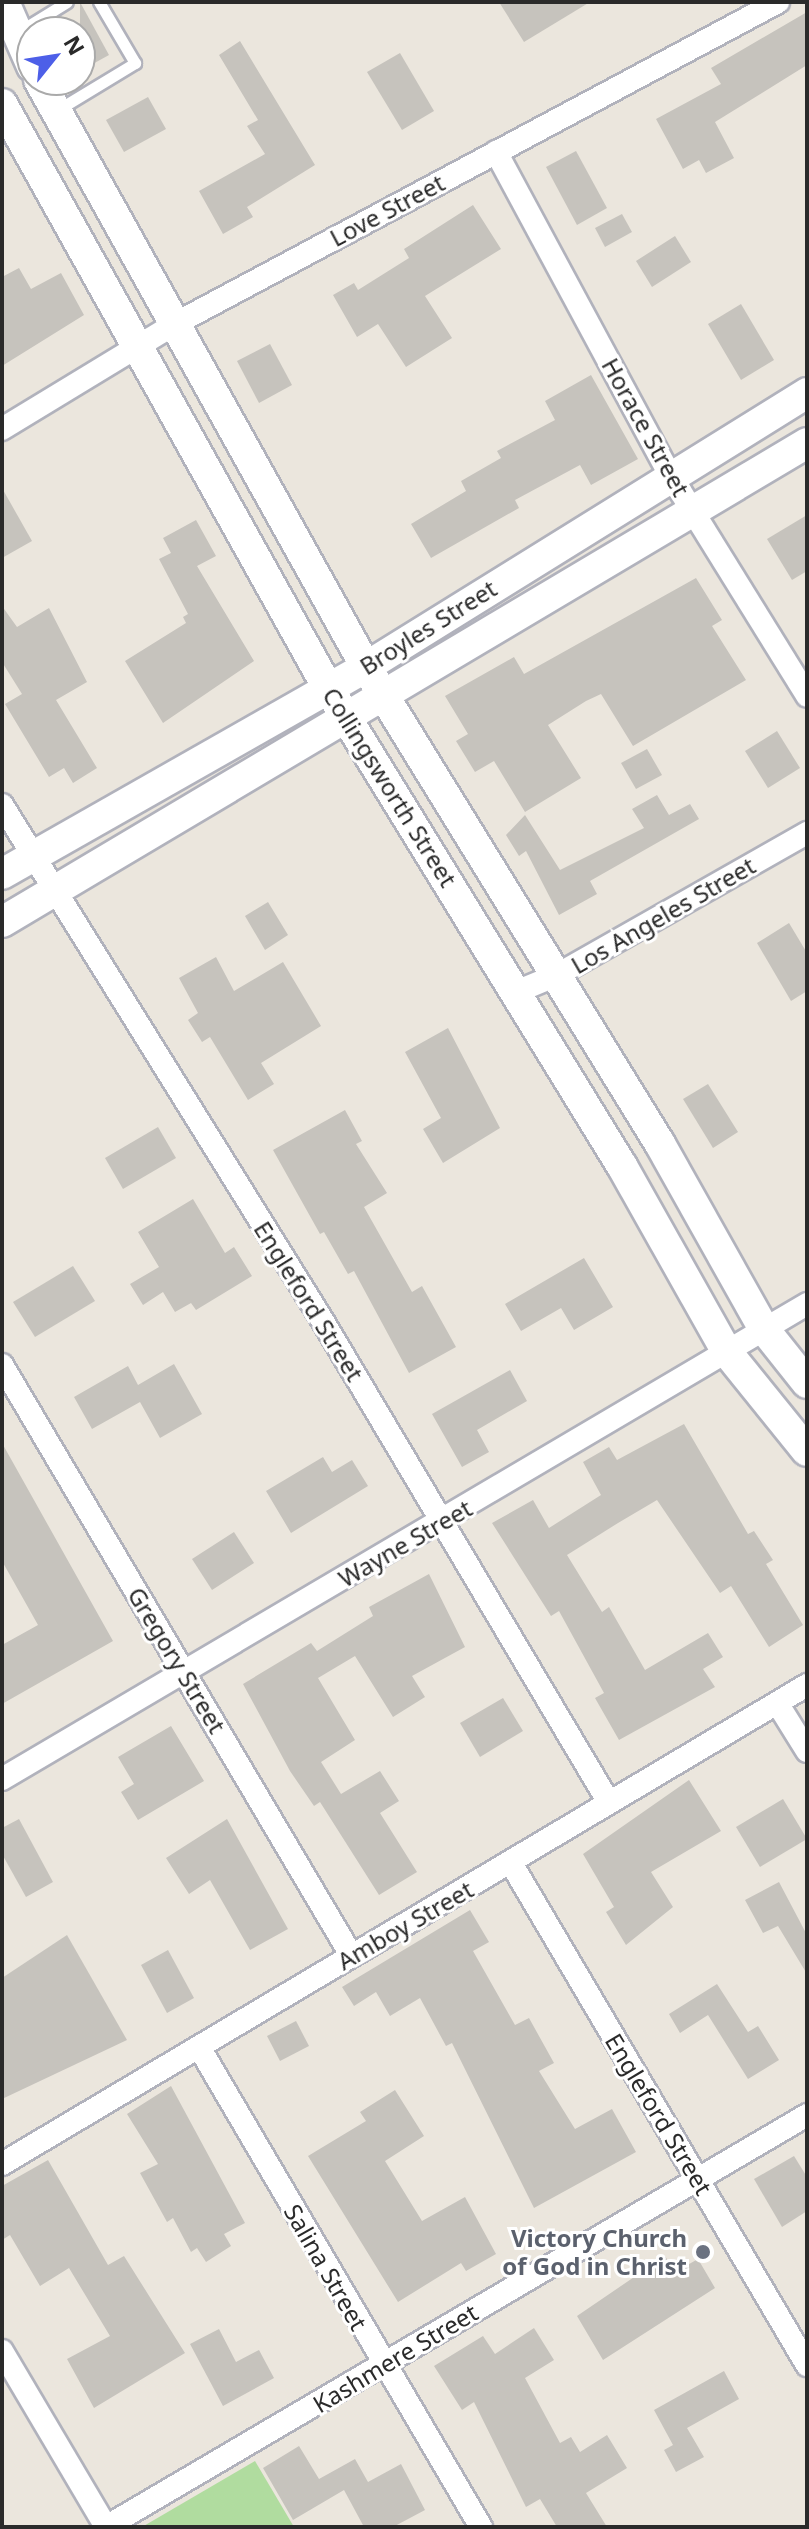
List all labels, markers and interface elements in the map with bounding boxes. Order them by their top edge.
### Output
north arrow [16,16,96,96]
text: N [58,30,93,60]
street label: Love Street [325,168,449,252]
street label: Horace Street [596,353,696,501]
street label: Broyles Street [354,574,502,680]
street label: Collingsworth Street [317,682,463,892]
street label: Los Angeles Street [566,851,760,979]
street label: Engleford Street [248,1216,370,1386]
street label: Wayne Street [333,1493,477,1593]
street label: Gregory Street [122,1582,232,1738]
street label: Amboy Street [332,1875,478,1975]
street label: Engleford Street [600,2028,718,2200]
street label: Salina Street [278,2199,374,2335]
place label: Victory Church of God in Christ [502,2224,687,2280]
marker: Victory Church of God in Christ [694,2243,712,2261]
street label: Kashmere Street [308,2298,482,2418]

